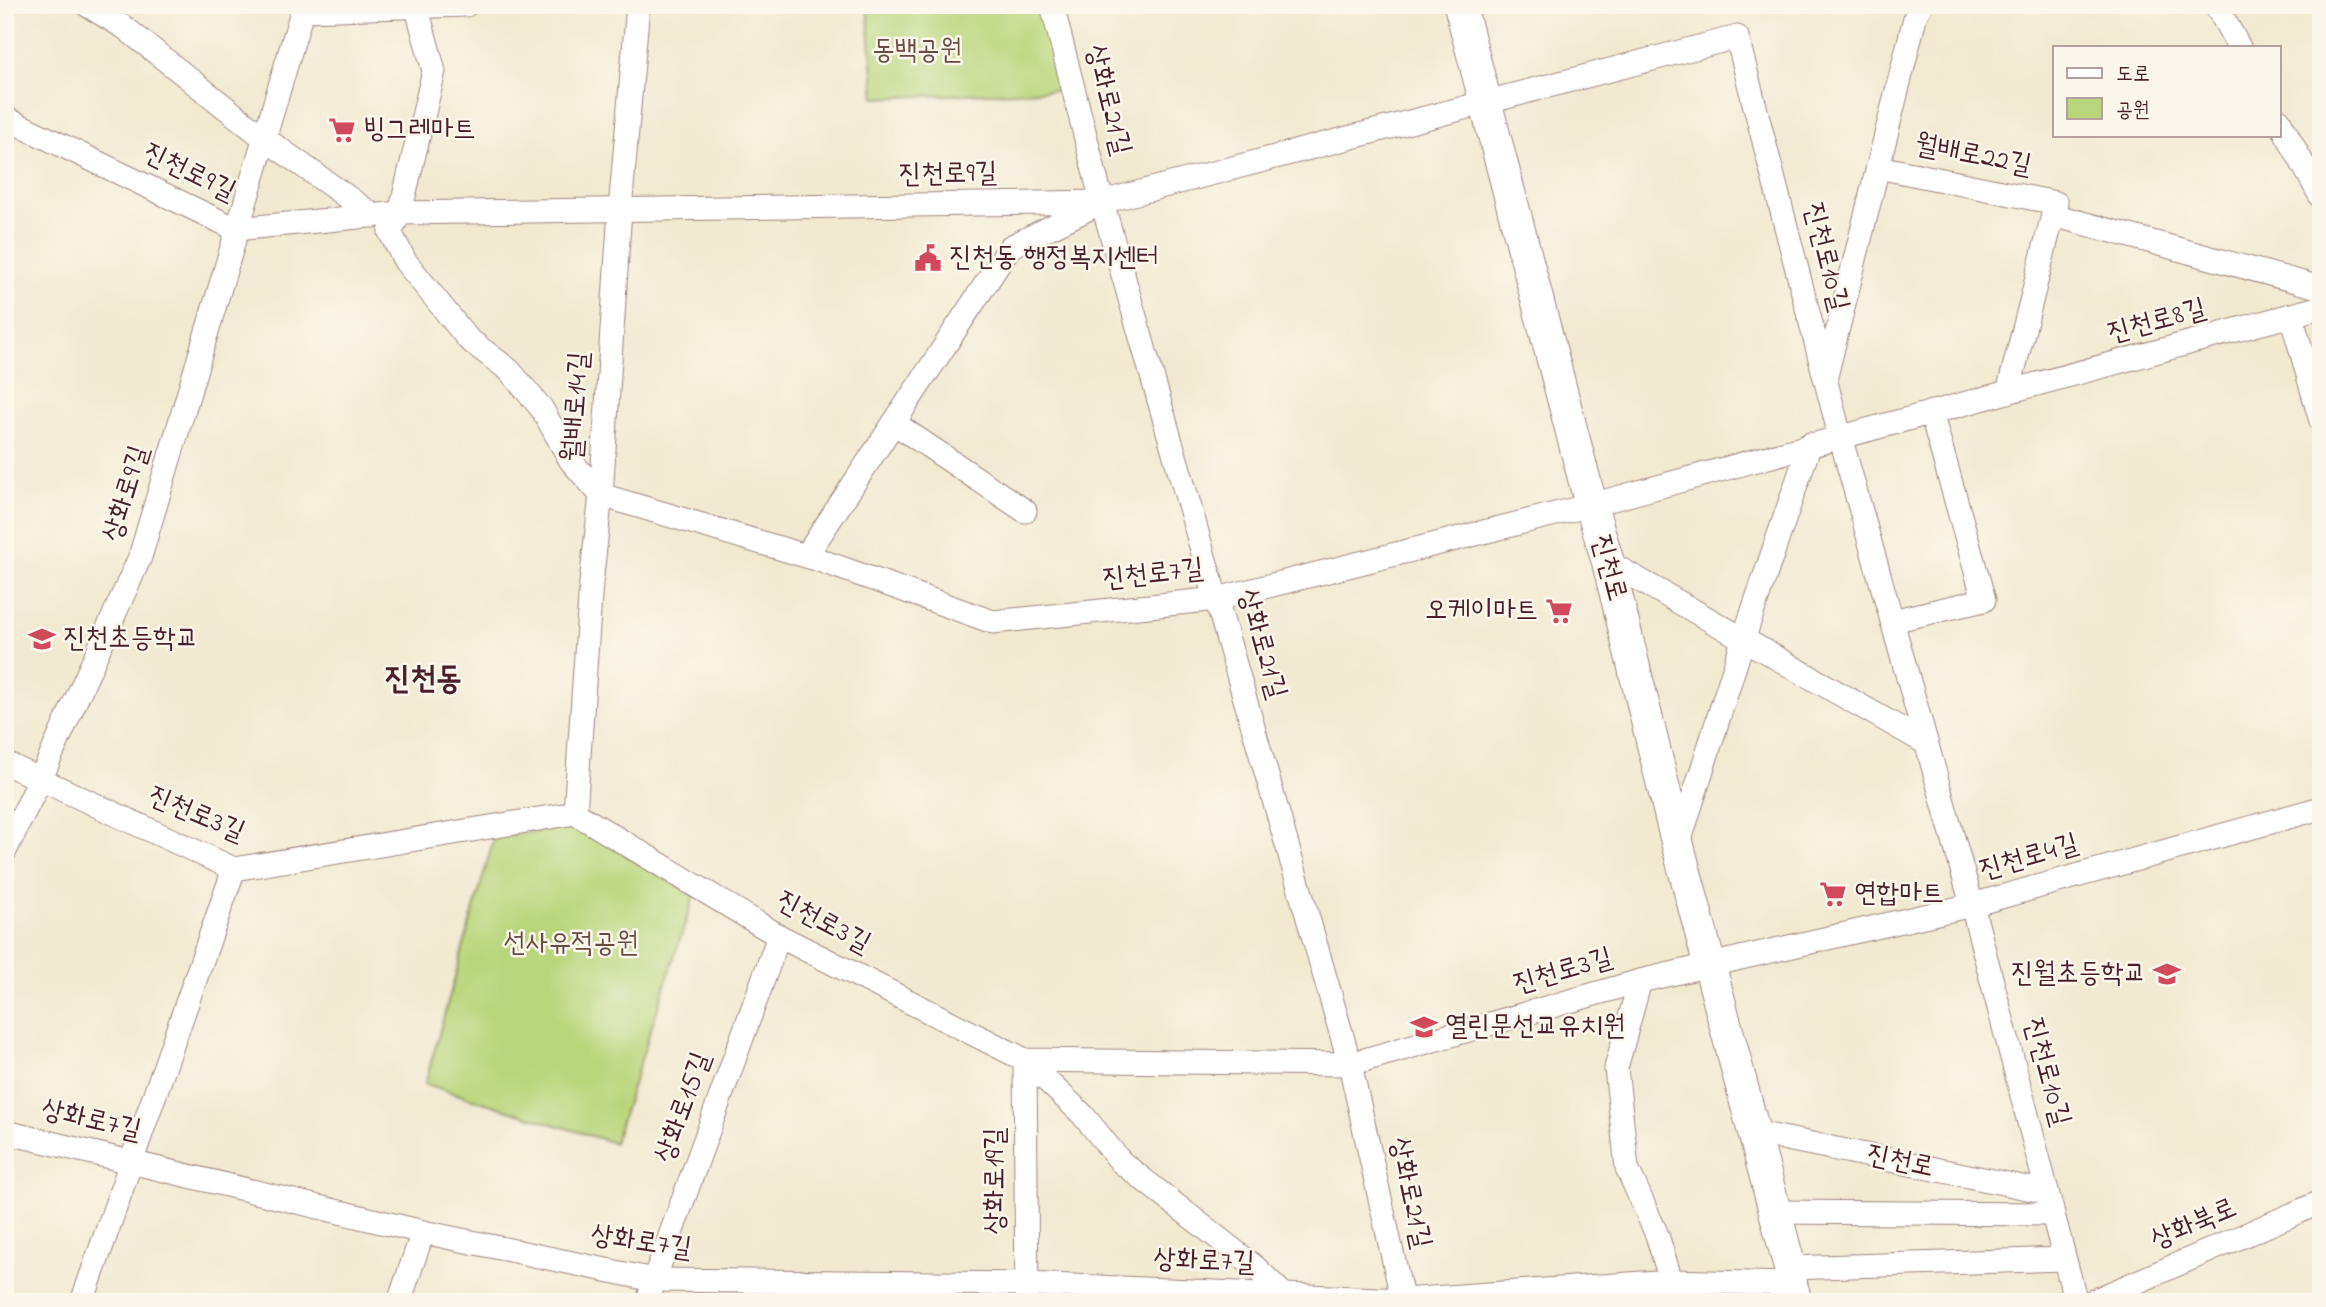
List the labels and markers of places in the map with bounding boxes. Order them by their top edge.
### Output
place label: 빙그레마트 [363,110,476,151]
supermarket icon: 빙그레마트 [327,115,357,145]
place label: 진천동 행정복지센터 [949,238,1159,279]
public building icon: 진천동 행정복지센터 [913,243,943,273]
place label: 오케이마트 [1425,591,1538,632]
supermarket icon: 오케이마트 [1544,596,1574,626]
place label: 진천초등학교 [63,619,198,660]
school or university icon: 진천초등학교 [27,624,57,654]
place label: 연합마트 [1854,874,1944,915]
supermarket icon: 연합마트 [1818,879,1848,909]
place label: 진월초등학교 [2011,954,2146,995]
school or university icon: 진월초등학교 [2152,959,2182,989]
place label: 열린문선교유치원 [1445,1007,1625,1048]
school or university icon: 열린문선교유치원 [1409,1012,1439,1042]

